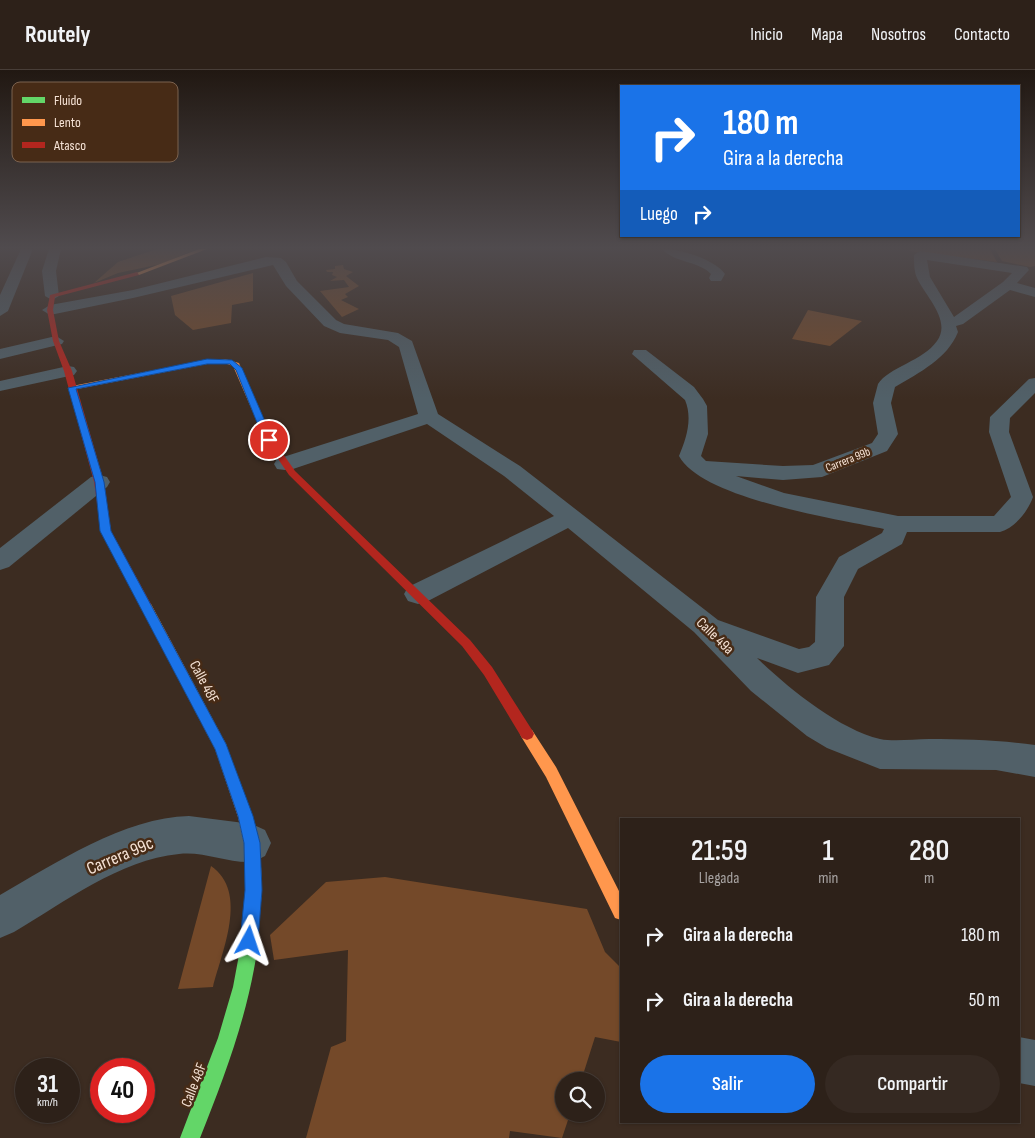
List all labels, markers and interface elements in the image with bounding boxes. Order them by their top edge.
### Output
text: Routely [25,20,90,49]
text: Inicio [750,24,783,45]
text: Mapa [811,24,843,45]
text: Nosotros [871,24,926,45]
text: Contacto [954,24,1010,45]
legend [12,82,178,162]
text: Fluido [54,92,82,109]
text: 180 m [723,102,799,145]
icon: right [640,105,705,170]
text: Lento [54,114,81,131]
text: Atasco [53,137,86,154]
text: Gira a la derecha [723,145,844,172]
icon: right [688,200,716,228]
text: Luego [640,203,678,226]
pin [248,419,290,461]
icon: arrive [255,426,283,454]
street label: Carrera 99b [823,444,873,476]
street label: Calle 49a [692,613,738,659]
street label: Calle 48F [185,657,223,707]
street label: Carrera 99c [83,833,157,879]
text: 21:59 [691,833,748,869]
text: 1 [823,833,834,869]
text: 280 [909,833,949,869]
text: Llegada [699,869,739,888]
text: min [818,869,838,888]
text: m [924,869,934,888]
position arrow [222,914,274,966]
icon: right [640,922,668,950]
text: Gira a la derecha [683,924,793,947]
text: 180 m [961,924,1000,947]
icon: right [640,987,668,1015]
text: Gira a la derecha [683,989,793,1012]
text: 50 m [969,989,1000,1012]
button: Salir [640,1055,815,1113]
button: Compartir [825,1055,1000,1113]
speed limit sign: 40 [90,1058,155,1123]
street label: Calle 48F [177,1060,211,1110]
text: 31 [37,1069,58,1100]
map controls [555,1072,605,1122]
button: search [555,1072,605,1122]
text: km/h [37,1095,58,1110]

